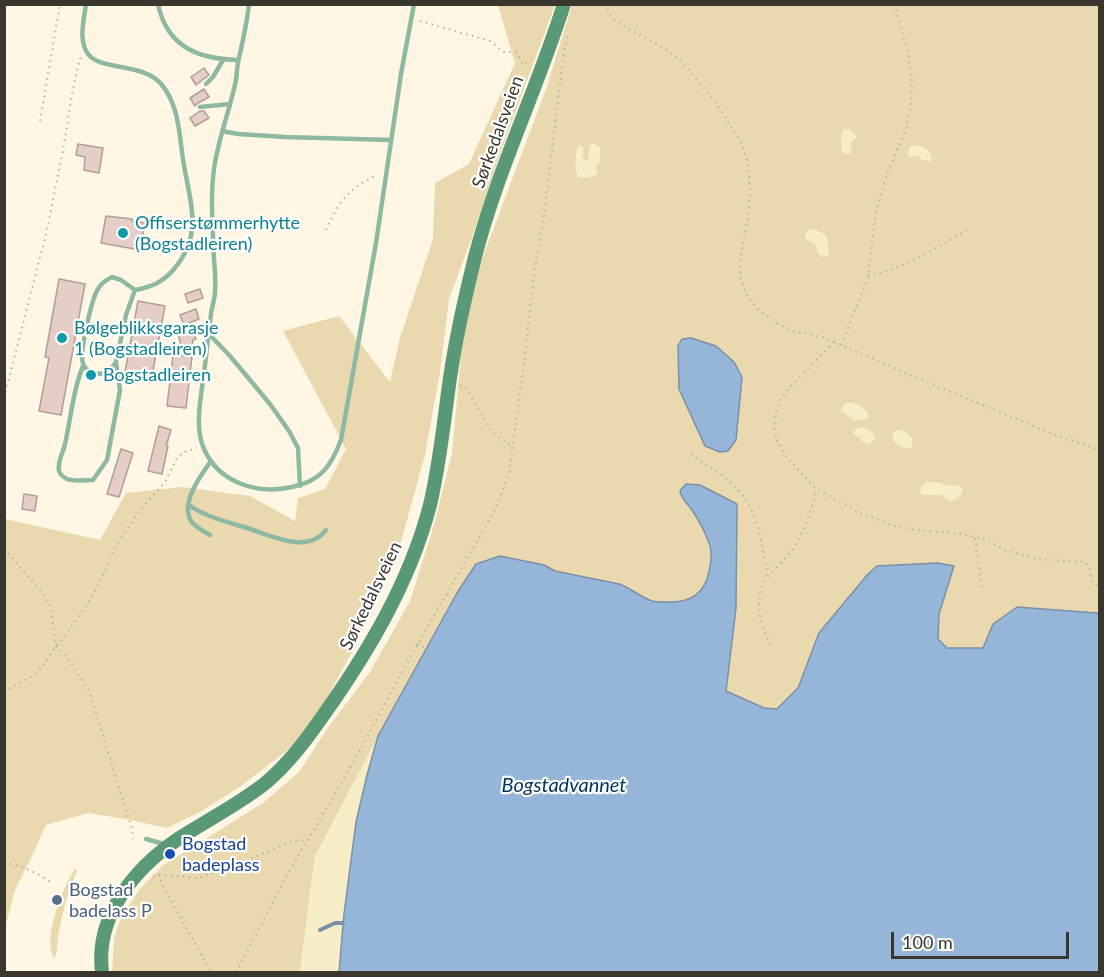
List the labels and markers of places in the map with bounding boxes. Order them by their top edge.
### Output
place label: Offiserstømmerhytte (Bogstadleiren) [135,212,300,254]
marker: Offiserstømmerhytte (Bogstadleiren) [116,226,130,240]
place label: Bølgeblikksgarasje 1 (Bogstadleiren) [74,317,219,360]
marker: Bølgeblikksgarasje 1 (Bogstadleiren) [55,331,69,345]
place label: Bogstadleiren [103,364,211,386]
marker: Bogstadleiren [84,368,98,382]
place label: Bogstad badeplass [182,833,259,876]
marker: Bogstad badeplass [163,847,177,861]
place label: Bogstad badelass P [69,879,152,922]
marker: Bogstad badelass P [50,893,64,907]

